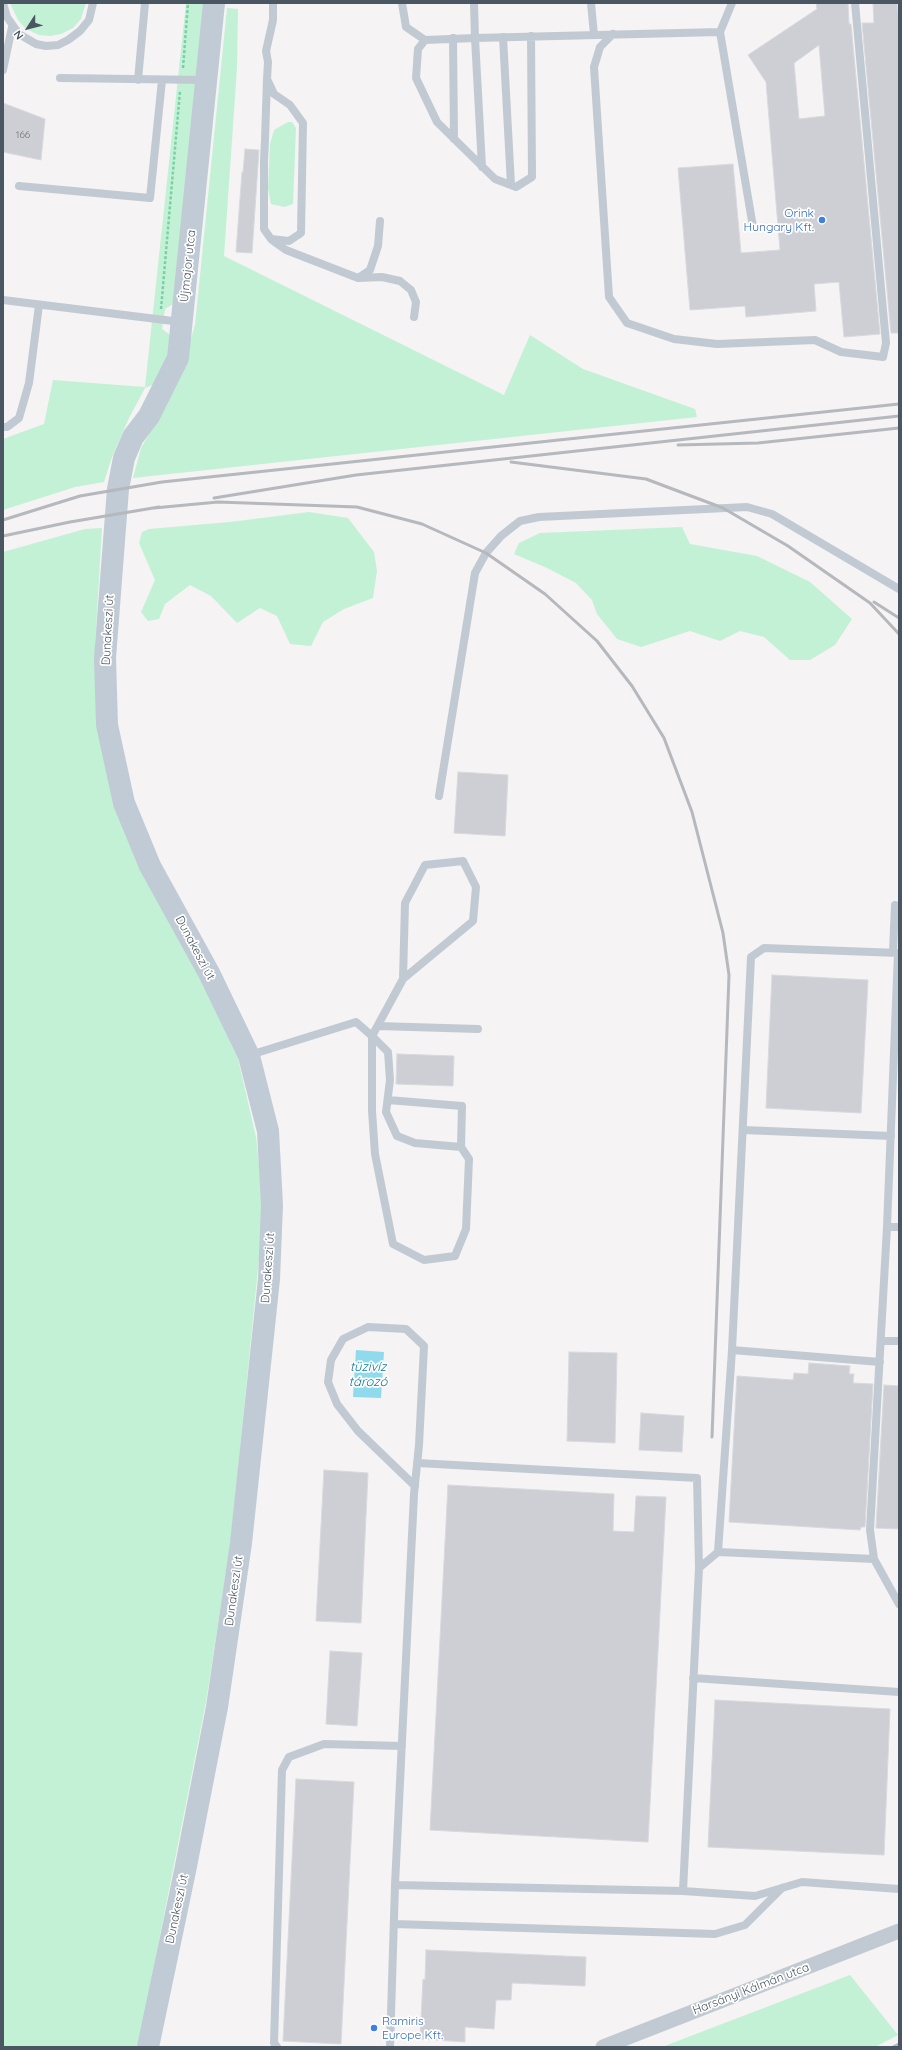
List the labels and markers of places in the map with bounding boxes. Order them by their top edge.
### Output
place label: Orink Hungary Kft. [743,206,814,234]
marker: Orink Hungary Kft. [817,215,827,225]
place label: Ramiris Europe Kft. [382,2014,443,2042]
marker: Ramiris Europe Kft. [369,2023,379,2033]

